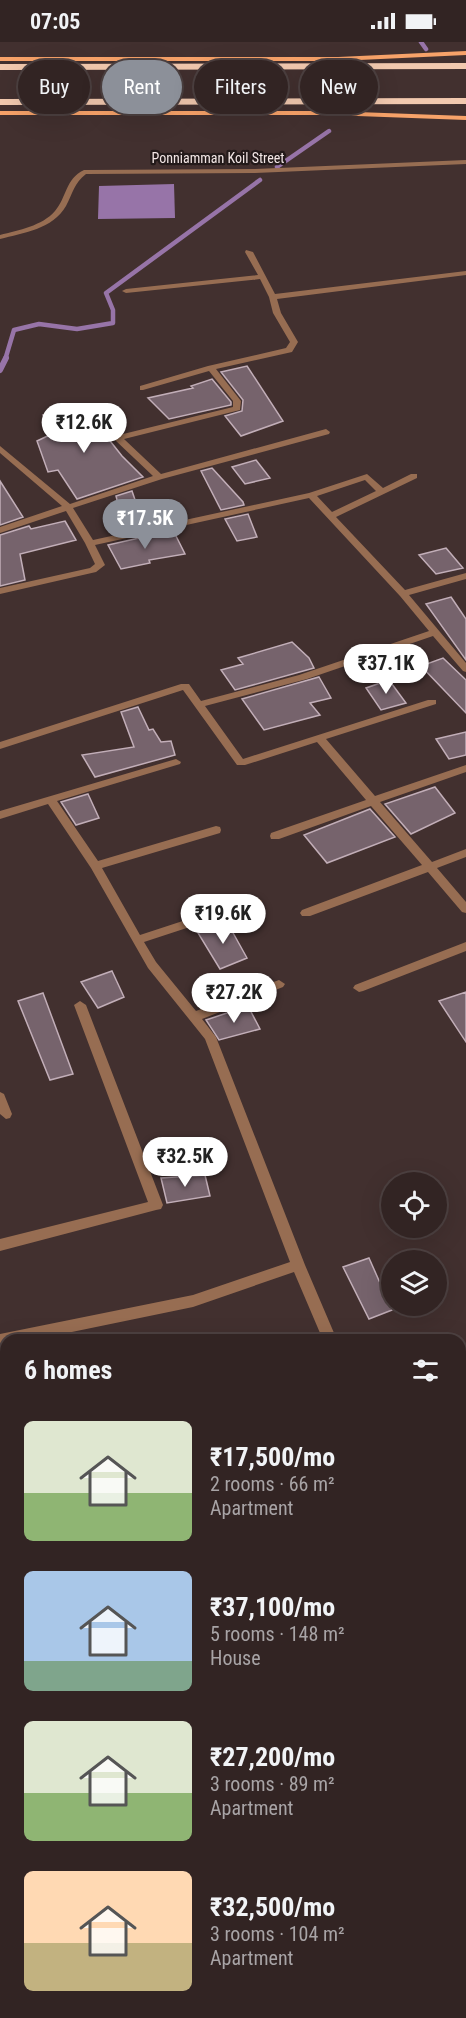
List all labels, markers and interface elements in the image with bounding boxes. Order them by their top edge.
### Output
text: 07:05 [30,9,81,34]
chip: Buy [18,60,90,114]
chip: Rent [102,60,182,114]
chip: Filters [194,60,288,114]
chip: New [300,60,378,114]
street label: Ponniamman Koil Street [152,150,284,166]
pin: ₹12.6K [35,403,133,454]
text: ₹12.6K [56,410,112,434]
pin: ₹17.5K [96,499,194,550]
text: ₹17.5K [117,506,173,530]
pin: ₹37.1K [337,644,435,695]
text: ₹37.1K [358,651,414,675]
pin: ₹19.6K [174,894,272,945]
text: ₹19.6K [195,901,251,925]
pin: ₹27.2K [185,973,283,1024]
text: ₹27.2K [206,980,262,1004]
pin: ₹32.5K [136,1137,234,1188]
text: ₹32.5K [157,1144,213,1168]
map controls [381,1172,447,1316]
button: locate [381,1172,447,1238]
button: layers [381,1250,447,1316]
icon: filters [409,1354,442,1387]
text: 6 homes [24,1355,112,1385]
text: ₹17,500/mo [210,1442,335,1472]
icon: home [72,1445,144,1517]
text: 2 rooms · 66 m² [210,1472,335,1496]
text: Apartment [210,1496,294,1520]
text: ₹37,100/mo [210,1592,335,1622]
icon: home [72,1595,144,1667]
text: 5 rooms · 148 m² [210,1622,345,1646]
text: House [210,1646,261,1670]
text: ₹27,200/mo [210,1742,335,1772]
icon: home [72,1745,144,1817]
text: 3 rooms · 89 m² [210,1772,335,1796]
text: Apartment [210,1796,294,1820]
text: ₹32,500/mo [210,1892,335,1922]
icon: home [72,1895,144,1967]
text: 3 rooms · 104 m² [210,1922,345,1946]
text: Apartment [210,1946,294,1970]

